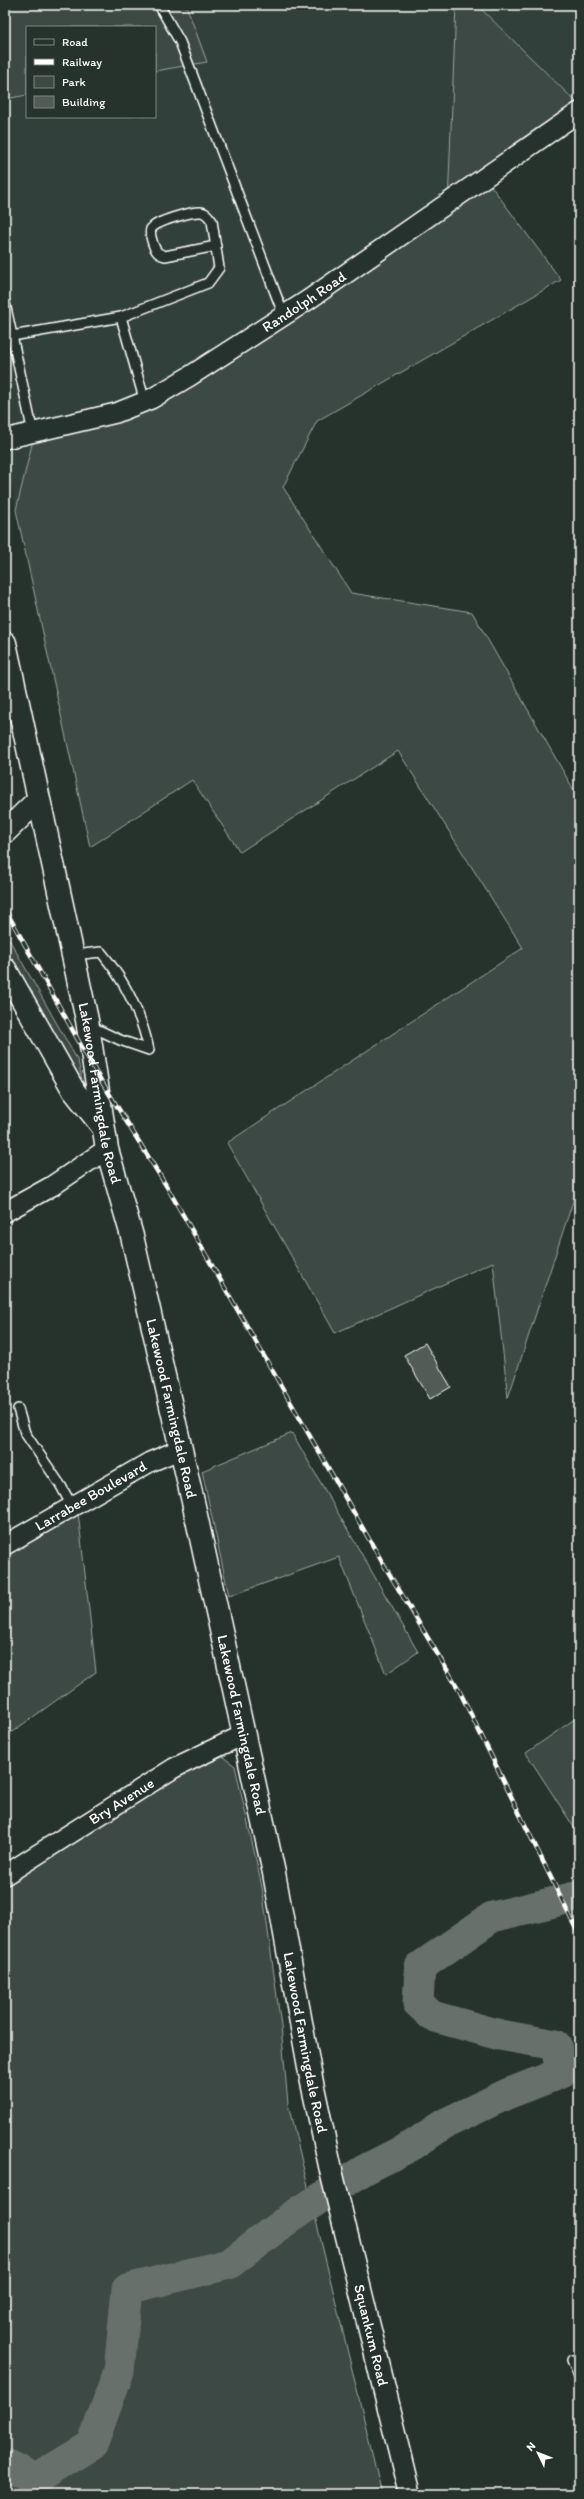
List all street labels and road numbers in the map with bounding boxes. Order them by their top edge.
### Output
street label: Randolph Road [259,267,349,336]
street label: Lakewood Farmingdale Road [74,1001,126,1186]
street label: Lakewood Farmingdale Road [142,1317,201,1501]
street label: Larrabee Boulevard [32,1456,151,1535]
street label: Lakewood Farmingdale Road [213,1633,270,1817]
street label: Bry Avenue [86,1774,158,1829]
street label: Lakewood Farmingdale Road [279,1951,332,2136]
street label: Squankum Road [350,2283,392,2388]

